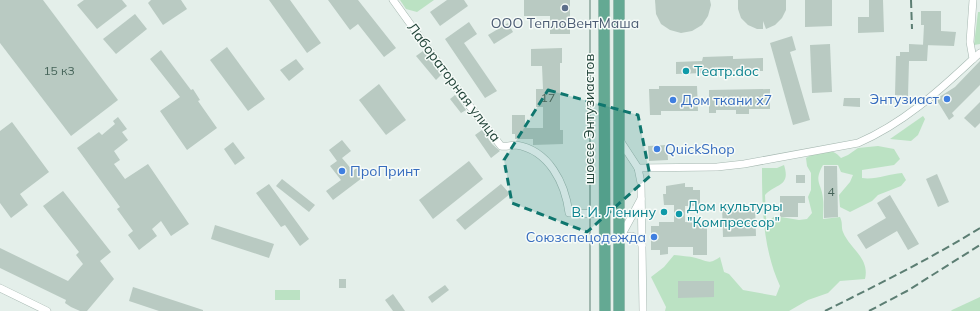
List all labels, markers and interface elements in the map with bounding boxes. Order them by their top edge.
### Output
marker: ООО ТеплоВентМаша [560,3,570,13]
place label: ООО ТеплоВентМаша [491,14,639,32]
street label: Лабораторная улица [403,19,505,145]
street label: шоссе Энтузиастов [580,54,598,184]
place label: Театр.doc [694,62,759,80]
house number: 15 к3 [43,63,75,78]
marker: Театр.doc [681,66,691,76]
house number: 17 [541,90,555,105]
place label: Энтузиаст [870,90,940,108]
place label: Дом ткани x7 [681,91,772,109]
marker: Энтузиаст [942,94,952,104]
marker: Дом ткани x7 [668,95,678,105]
place label: QuickShop [665,140,735,158]
marker: QuickShop [652,144,662,154]
place label: ПроПринт [350,162,420,180]
marker: ПроПринт [337,166,347,176]
house number: 4 [827,184,835,199]
place label: Дом культуры "Компрессор" [687,197,783,231]
place label: В. И. Ленину [571,203,656,221]
marker: В. И. Ленину [659,207,669,217]
marker: Дом культуры "Компрессор" [674,209,684,219]
place label: Союзспецодежда [526,228,646,246]
marker: Союзспецодежда [649,232,659,242]

